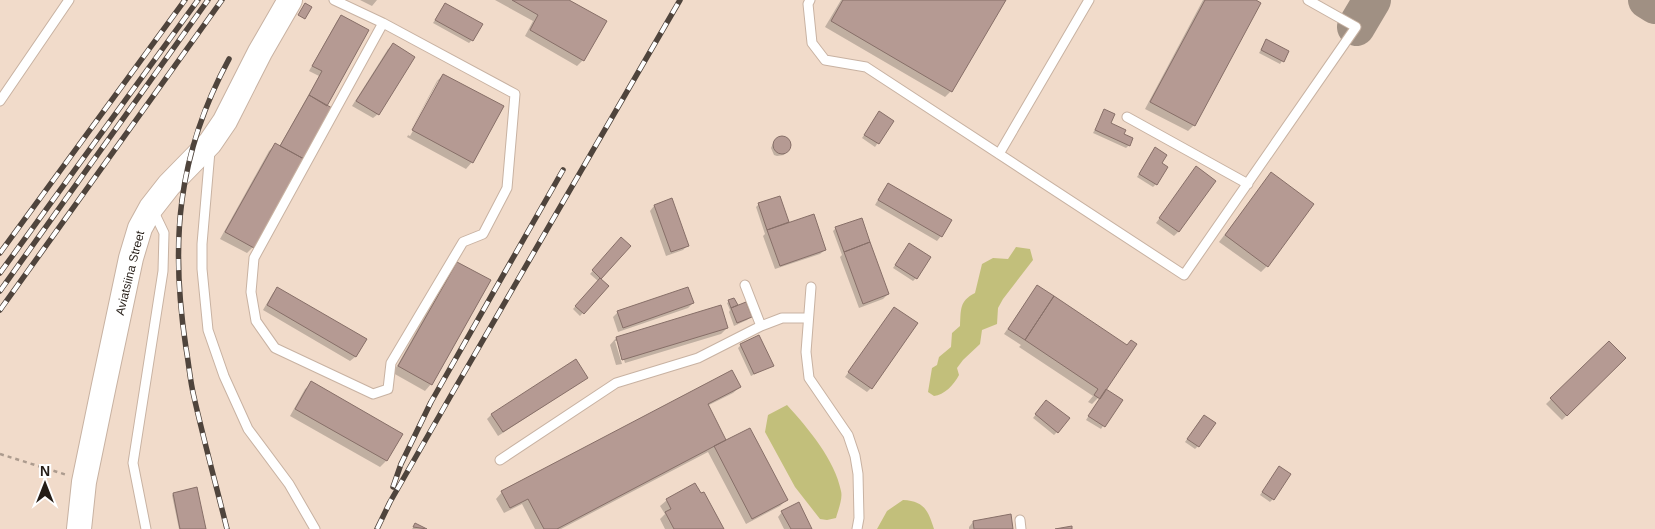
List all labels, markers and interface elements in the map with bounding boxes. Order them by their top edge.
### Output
street label: Aviatsiina Street [113,229,147,317]
north arrow [20,459,70,509]
text: N [40,463,50,479]

